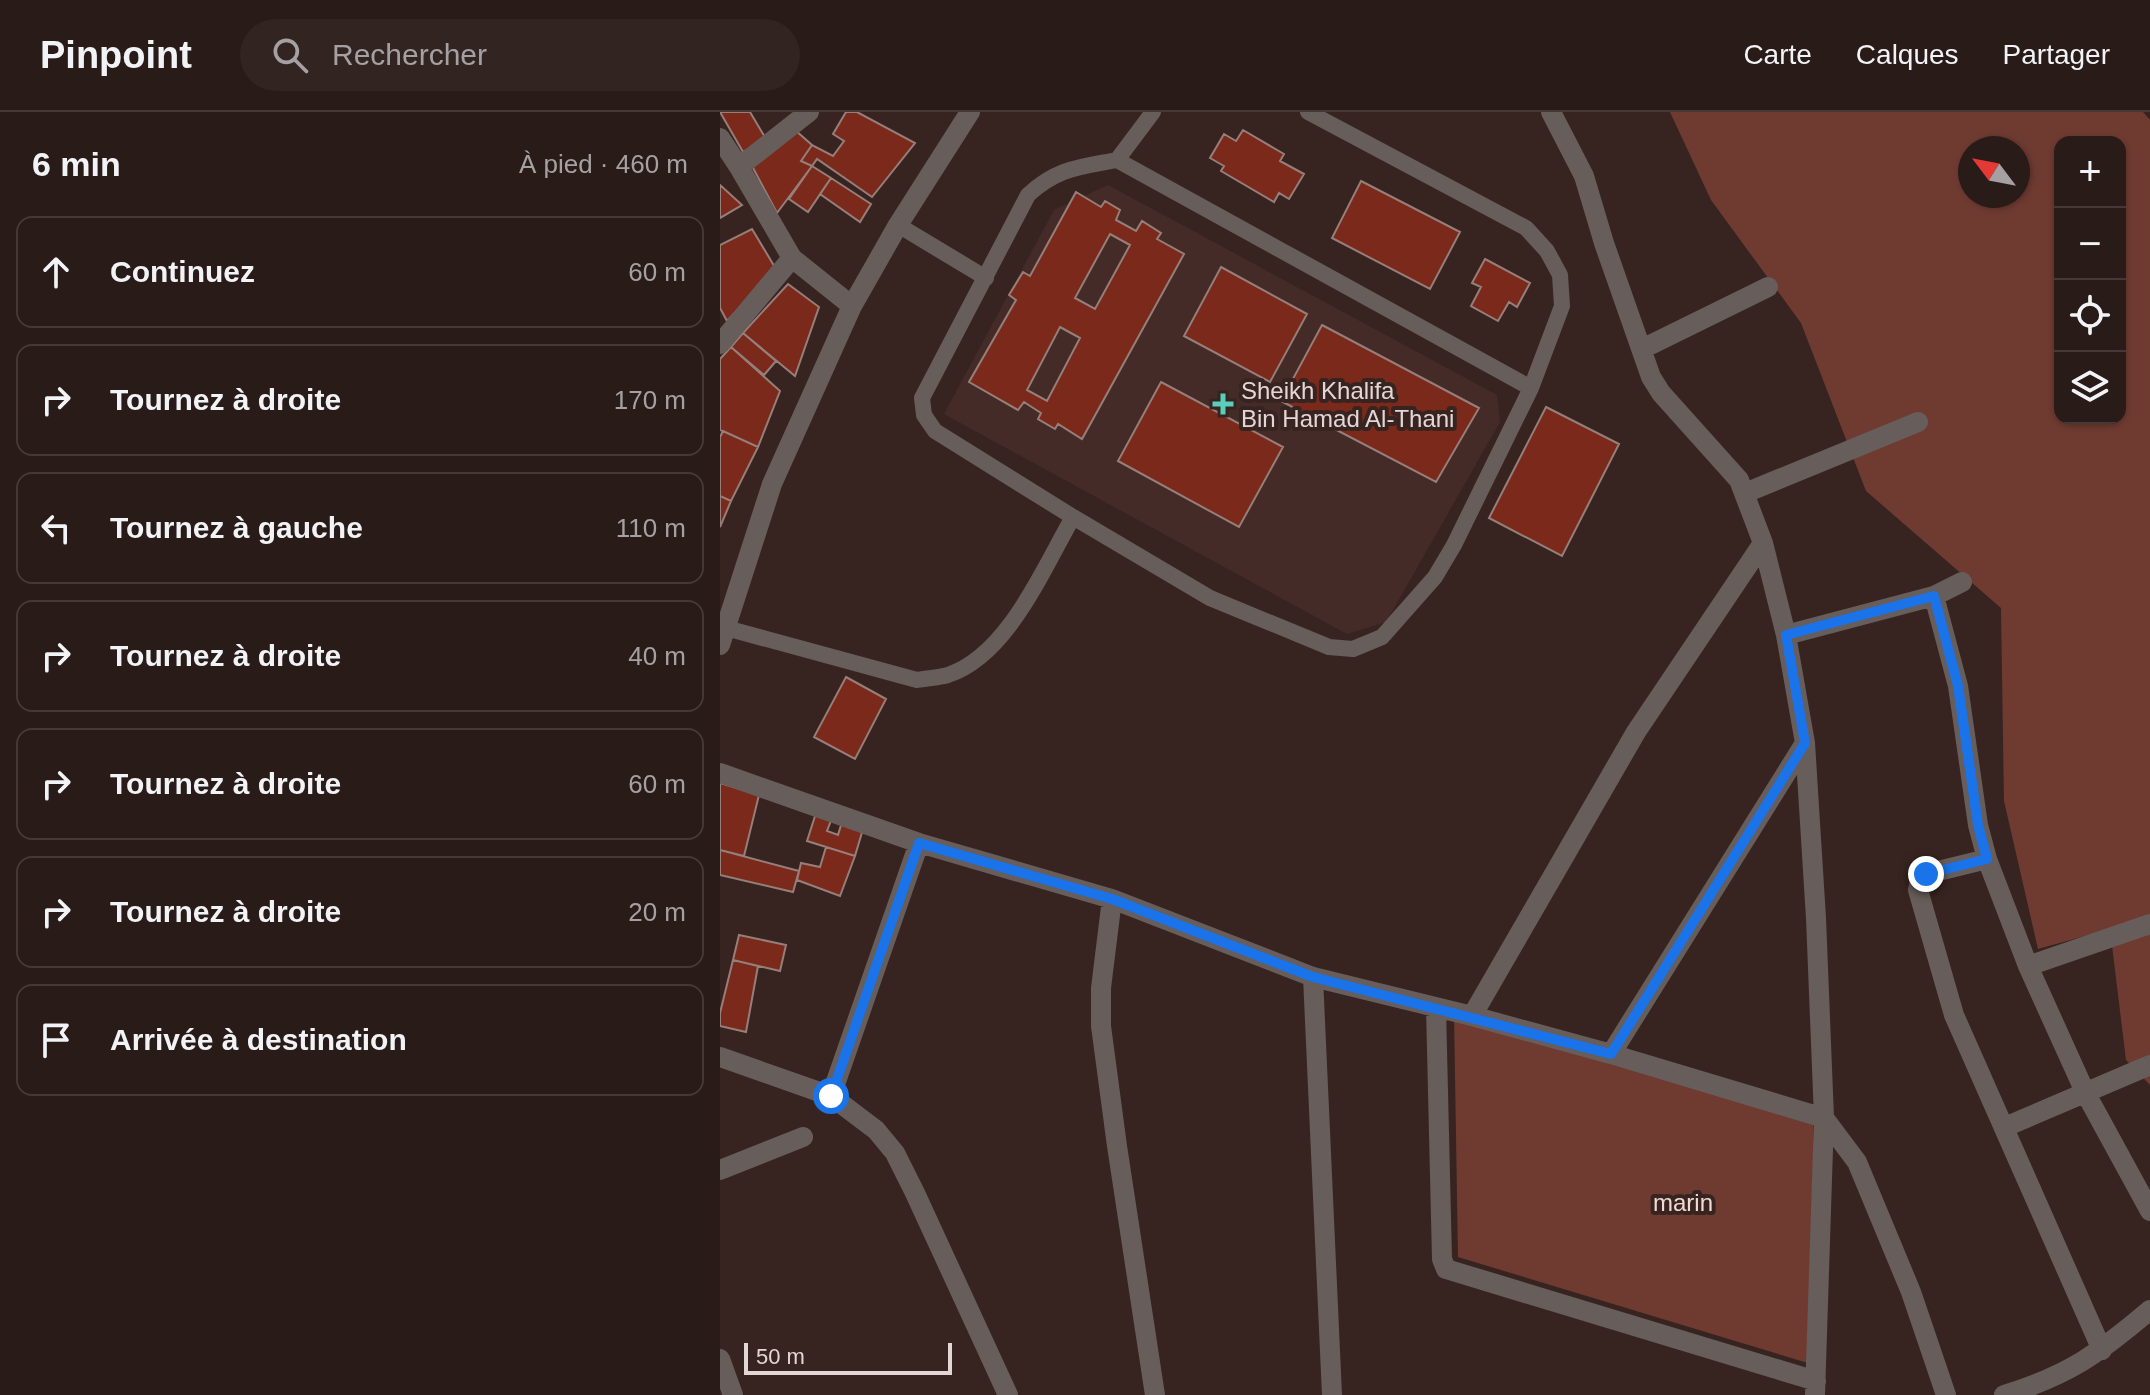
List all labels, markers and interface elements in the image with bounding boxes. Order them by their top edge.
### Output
search box [240,19,800,91]
icon: search [268,33,312,77]
text: Pinpoint [40,34,192,76]
text: Rechercher [332,38,487,71]
text: Carte [1743,39,1812,70]
text: Calques [1856,39,1959,70]
text: Partager [2003,39,2110,70]
north arrow [1958,136,2030,208]
map controls [2054,136,2126,424]
button: + [2054,136,2126,208]
text: 6 min [32,145,121,183]
text: À pied · 460 m [519,149,688,179]
button: − [2054,208,2126,280]
icon: ahead [34,250,78,294]
text: Continuez [110,255,255,288]
text: 60 m [628,257,686,287]
button: locate [2054,280,2126,352]
button: layers [2054,352,2126,424]
place label: Sheikh Khalifa Bin Hamad Al-Thani [1241,377,1454,432]
icon: right [34,378,78,422]
text: Tournez à droite [110,383,341,416]
text: 170 m [614,385,686,415]
marker: Sheikh Khalifa Bin Hamad Al-Thani [1212,393,1234,415]
icon: left [34,506,78,550]
text: Tournez à gauche [110,511,363,544]
text: 110 m [616,513,686,543]
icon: right [34,634,78,678]
text: Tournez à droite [110,639,341,672]
text: 40 m [628,641,686,671]
icon: right [34,762,78,806]
text: Tournez à droite [110,767,341,800]
text: 60 m [628,769,686,799]
route end [1908,856,1944,892]
icon: right [34,890,78,934]
text: Tournez à droite [110,895,341,928]
text: 20 m [628,897,686,927]
icon: arrive [34,1018,78,1062]
text: Arrivée à destination [110,1023,407,1056]
route start [813,1078,849,1114]
park label: marin [1653,1189,1713,1216]
scale bar [744,1339,952,1375]
text: 50 m [756,1344,805,1369]

